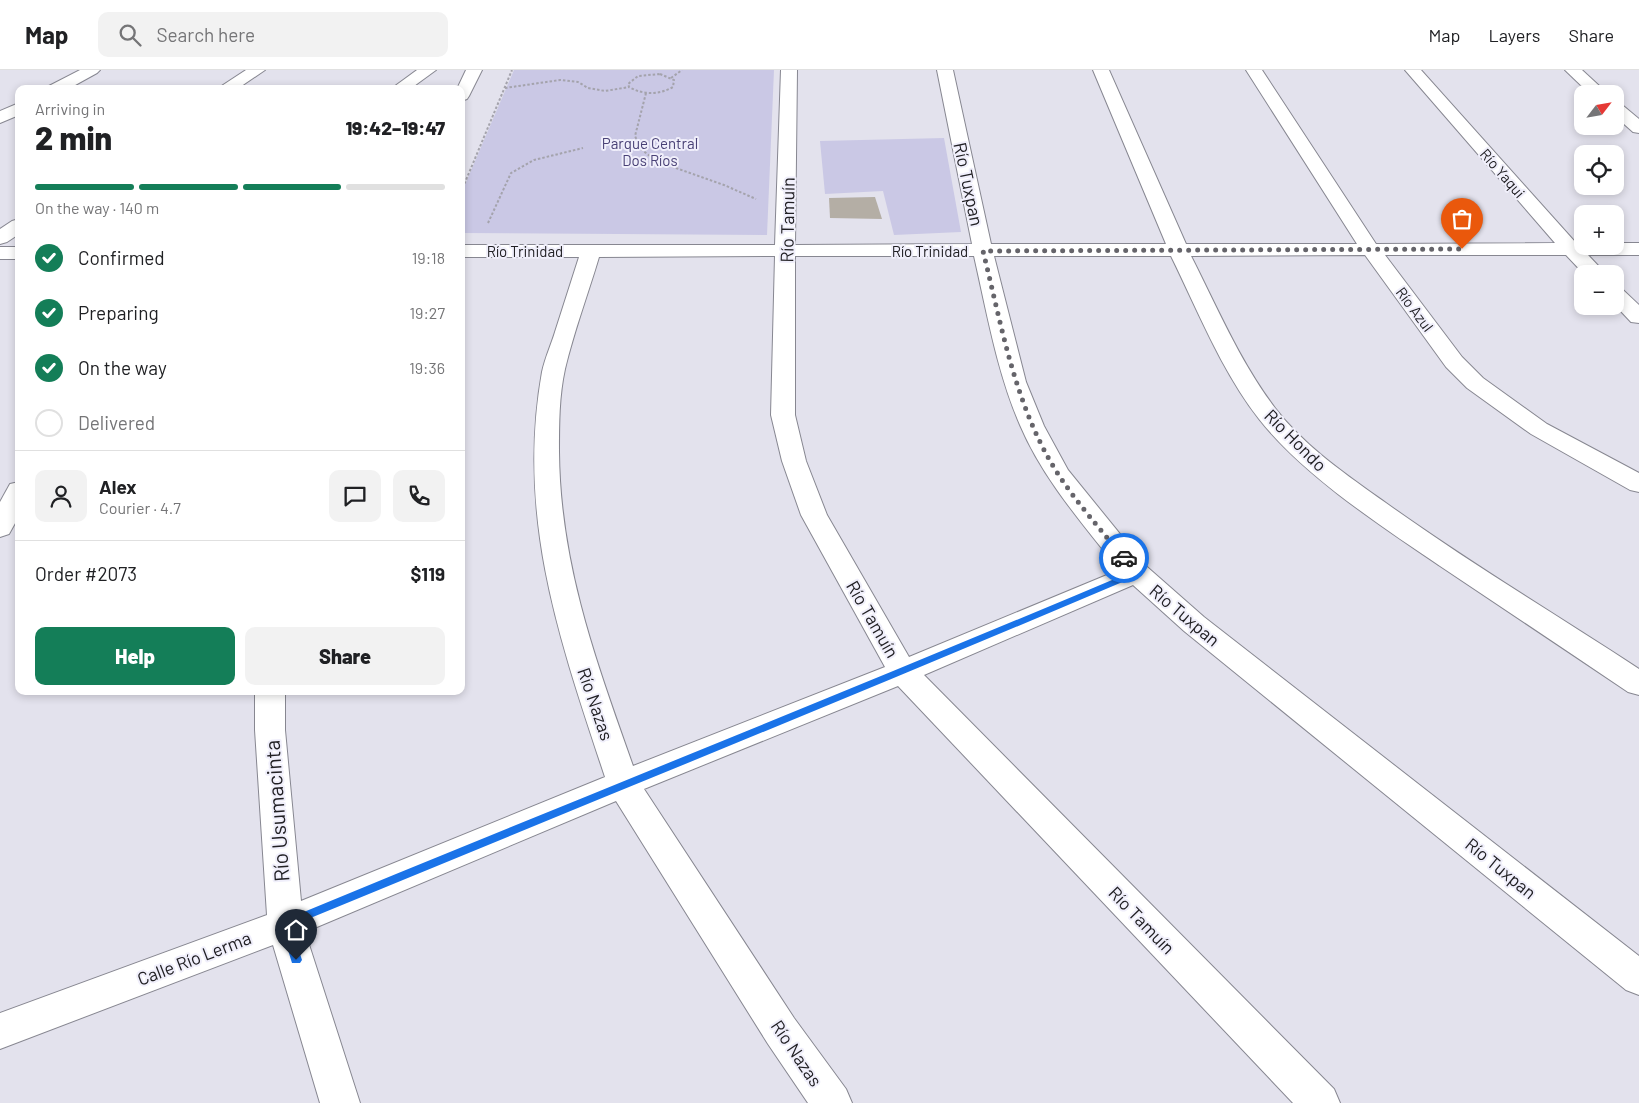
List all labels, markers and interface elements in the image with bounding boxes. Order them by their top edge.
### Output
search box [98,12,448,57]
text: Map [25,20,68,49]
icon: search [116,21,144,49]
text: Search here [156,23,255,46]
text: Map [1428,24,1460,46]
text: Layers [1488,24,1541,46]
text: Share [1569,24,1614,46]
north arrow [1574,85,1624,135]
map controls [1574,85,1624,315]
text: Arriving in [35,99,105,118]
text: 19:42–19:47 [345,116,445,139]
text: 2 min [35,118,112,156]
park label: Parque Central Dos Ríos [602,134,698,169]
street label: Río Tuxpan [949,140,989,228]
street label: Río Yaqui [1477,145,1529,201]
button: locate [1574,145,1624,195]
street label: Río Tamuín [775,177,799,263]
text: On the way · 140 m [35,198,159,217]
pin [1441,198,1483,249]
icon: bag [1448,205,1476,233]
button: + [1574,205,1624,255]
street label: Río Trinidad [487,242,563,260]
street label: Río Trinidad [892,242,968,260]
icon: check [35,244,63,272]
text: Confirmed [78,246,165,269]
text: 19:18 [412,248,445,267]
button: − [1574,265,1624,315]
street label: Río Azul [1393,283,1437,335]
icon: check [35,299,63,327]
text: Preparing [78,301,159,324]
text: 19:27 [409,303,445,322]
icon: check [35,354,63,382]
text: On the way [78,356,167,379]
text: 19:36 [409,358,445,377]
street label: Río Hondo [1260,404,1332,476]
text: Delivered [78,411,155,434]
button: person [35,470,87,522]
button: chat [329,470,381,522]
button: phone [393,470,445,522]
text: Alex [99,475,137,498]
text: Courier · 4.7 [99,498,181,517]
courier [1099,533,1149,583]
icon: car [1110,544,1138,572]
text: Order #2073 [35,562,137,585]
text: $119 [410,562,445,585]
street label: Río Tamuín [842,576,904,662]
street label: Río Tuxpan [1145,579,1225,651]
button: Help [35,627,235,685]
button: Share [245,627,445,685]
street label: Río Nazas [573,665,619,743]
street label: Río Usumacinta [259,739,293,883]
street label: Río Tuxpan [1461,833,1541,903]
street label: Río Tamuín [1104,882,1180,958]
pin [275,909,317,960]
icon: home [282,916,310,944]
street label: Calle Río Lerma [134,926,254,990]
street label: Río Nazas [767,1016,827,1090]

